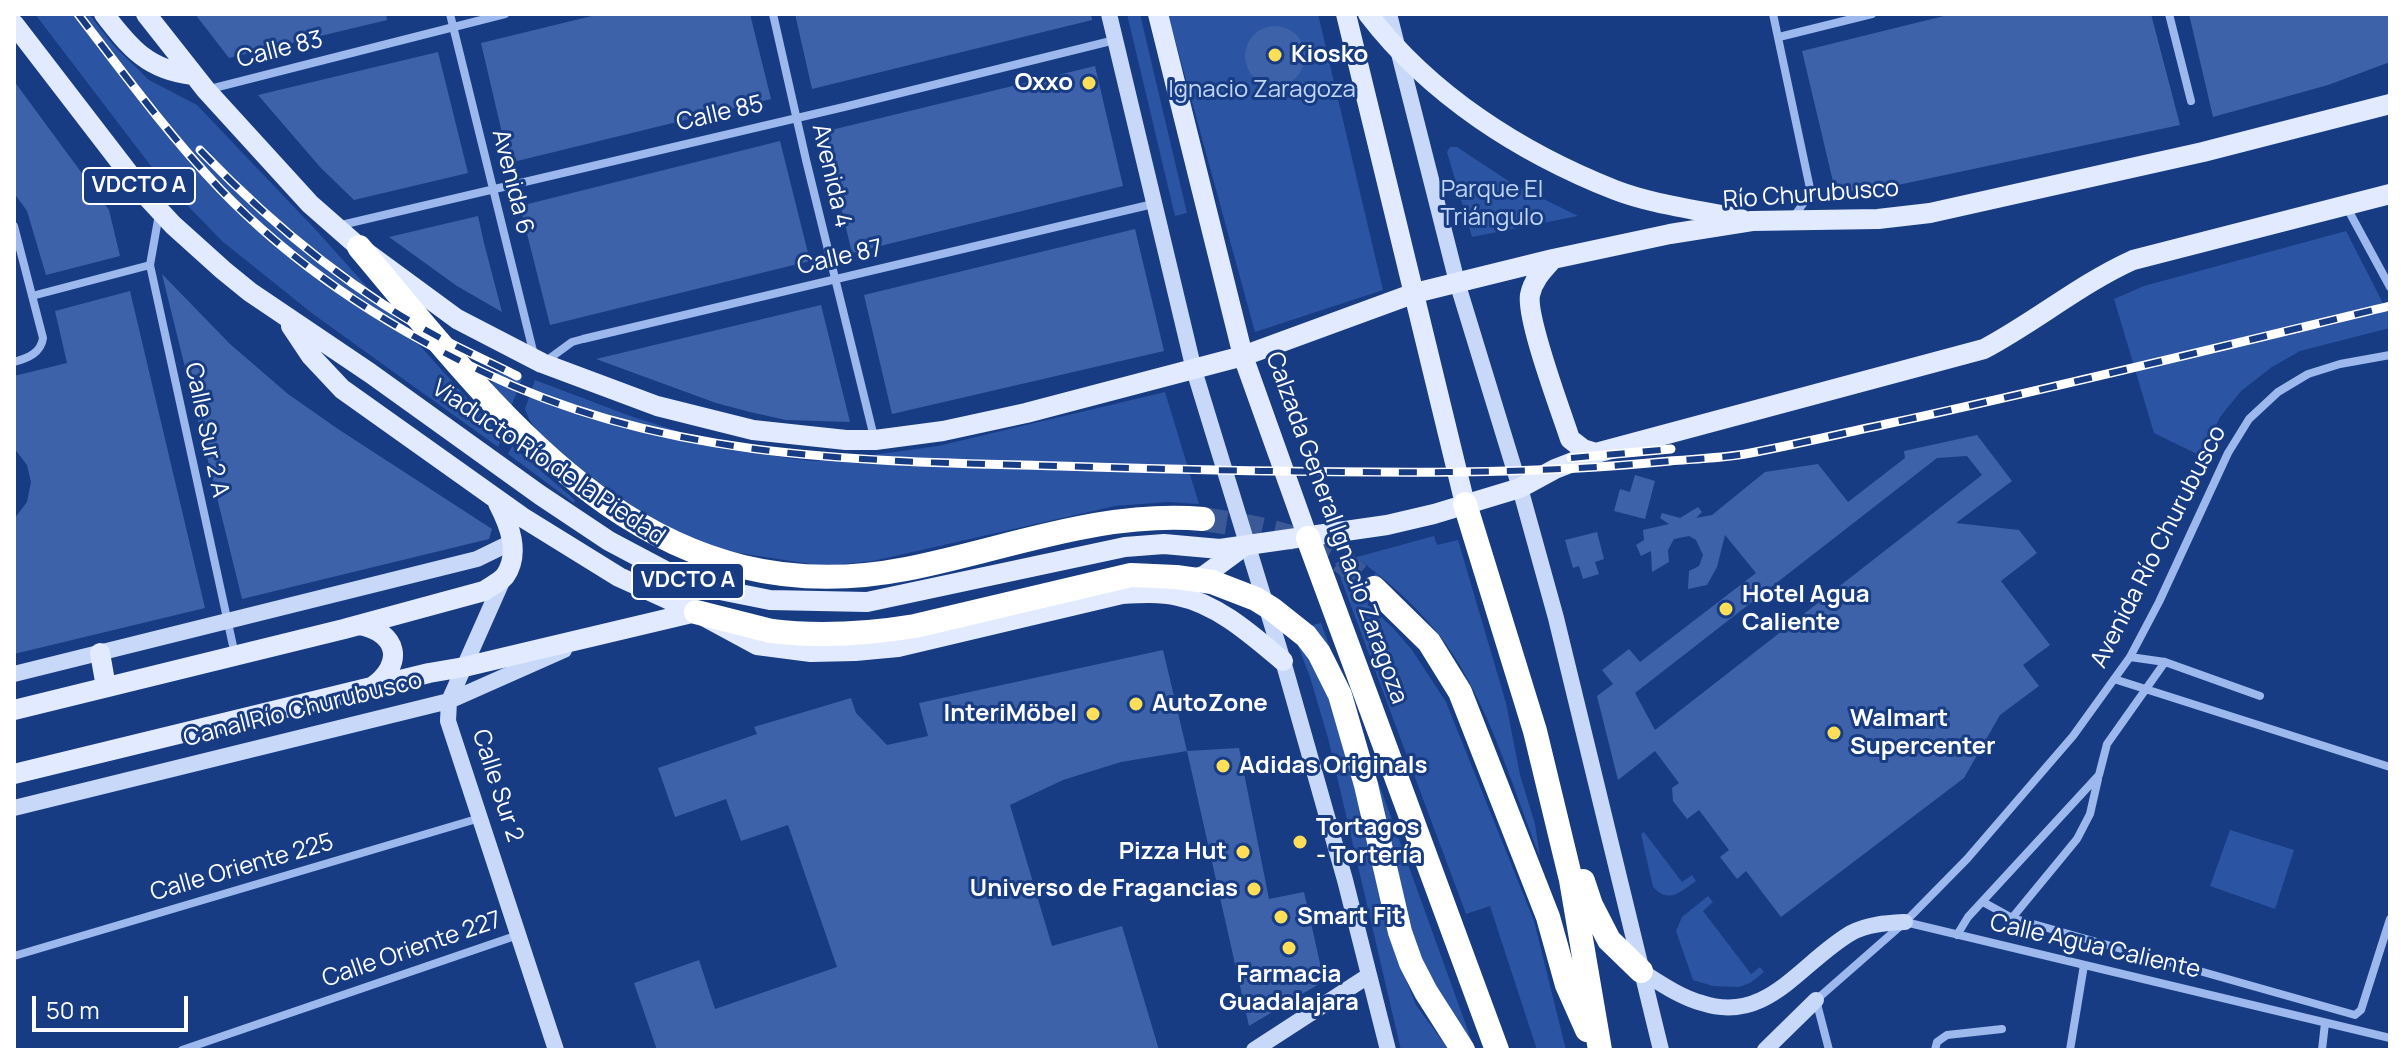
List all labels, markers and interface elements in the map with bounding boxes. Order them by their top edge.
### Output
street label: Calle 83 [234,25,326,75]
place label: Kiosko [1291,41,1368,69]
marker: Kiosko [1266,46,1284,64]
place label: Oxxo [1015,69,1073,97]
marker: Oxxo [1080,74,1098,92]
park label: Ignacio Zaragoza [1168,76,1356,104]
street label: Calle 85 [674,90,766,138]
street label: Avenida 4 [805,121,857,231]
street label: Avenida 6 [485,127,539,237]
road number: VDCTO A [83,168,195,204]
street label: Río Churubusco [1722,174,1900,216]
park label: Parque El Triángulo [1440,176,1544,232]
street label: Calle 87 [795,234,885,282]
street label: Calzada General Ignacio Zaragoza [1259,348,1413,708]
street label: Calle Sur 2 A [178,360,234,500]
street label: Viaducto Río de la Piedad [426,374,670,552]
street label: Avenida Río Churubusco [2085,421,2233,673]
road number: VDCTO A [632,563,744,599]
place label: Hotel Agua Caliente [1742,581,1870,637]
marker: Hotel Agua Caliente [1717,600,1735,618]
street label: Canal Río Churubusco [181,666,425,754]
place label: AutoZone [1152,690,1268,718]
marker: AutoZone [1127,695,1145,713]
place label: InteriMöbel [943,700,1077,728]
marker: InteriMöbel [1084,705,1102,723]
place label: Walmart Supercenter [1850,705,1996,761]
marker: Walmart Supercenter [1825,724,1843,742]
street label: Calle Sur 2 [465,726,529,846]
place label: Adidas Originals [1239,752,1427,780]
marker: Adidas Originals [1214,757,1232,775]
place label: Tortagos - Tortería [1316,814,1422,870]
street label: Calle Oriente 225 [147,828,337,908]
marker: Tortagos - Tortería [1291,833,1309,851]
place label: Pizza Hut [1119,838,1227,866]
marker: Pizza Hut [1234,843,1252,861]
place label: Universo de Fragancias [970,875,1238,903]
marker: Universo de Fragancias [1245,880,1263,898]
place label: Smart Fit [1297,903,1403,931]
street label: Calle Oriente 227 [319,906,505,994]
marker: Smart Fit [1272,908,1290,926]
street label: Calle Agua Caliente [1987,909,2203,985]
marker: Farmacia Guadalajara [1280,939,1298,957]
place label: Farmacia Guadalajara [1219,961,1359,1017]
scale bar [36,980,192,1030]
text: 50 m [46,993,100,1026]

